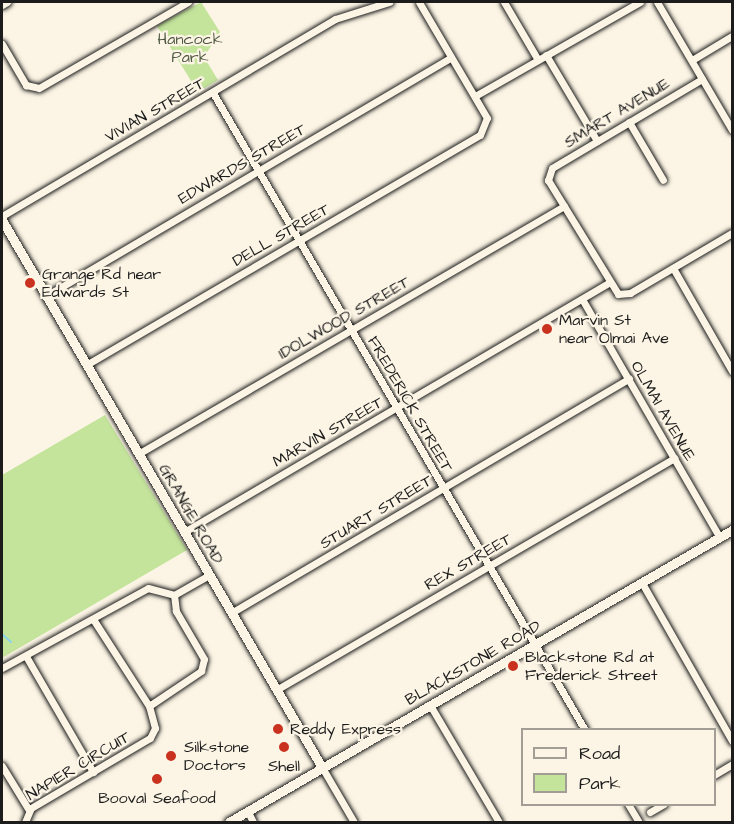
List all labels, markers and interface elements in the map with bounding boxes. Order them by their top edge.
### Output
park label: Hancock Park [158,29,222,67]
street label: VIVIAN STREET [102,74,208,146]
street label: SMART AVENUE [561,74,673,152]
street label: EDWARDS STREET [175,120,309,208]
street label: DELL STREET [229,199,333,271]
place label: Grange Rd near Edwards St [42,264,161,302]
street label: IDOLWOOD STREET [275,273,413,363]
marker: Grange Rd near Edwards St [23,276,37,290]
place label: Marvin St near Olmai Ave [559,310,669,348]
marker: Marvin St near Olmai Ave [540,322,554,336]
street label: FREDERICK STREET [363,333,457,475]
street label: OLMAI AVENUE [627,358,699,464]
street label: MARVIN STREET [269,393,387,471]
street label: GRANGE ROAD [155,460,227,568]
street label: STUART STREET [316,471,436,553]
street label: REX STREET [421,529,515,595]
street label: BLACKSTONE ROAD [402,616,544,710]
place label: Blackstone Rd at Frederick Street [525,647,657,685]
marker: Blackstone Rd at Frederick Street [506,659,520,673]
place label: Reddy Express [290,719,401,739]
marker: Reddy Express [271,722,285,736]
street label: NAPIER CIRCUIT [22,727,134,805]
legend [521,728,716,806]
place label: Silkstone Doctors [184,737,249,775]
marker: Shell [277,740,291,754]
text: Road [579,741,620,766]
marker: Silkstone Doctors [162,747,180,765]
place label: Shell [268,756,300,776]
text: Park [579,771,621,796]
marker: Booval Seafood [150,772,164,786]
place label: Booval Seafood [98,788,216,808]

